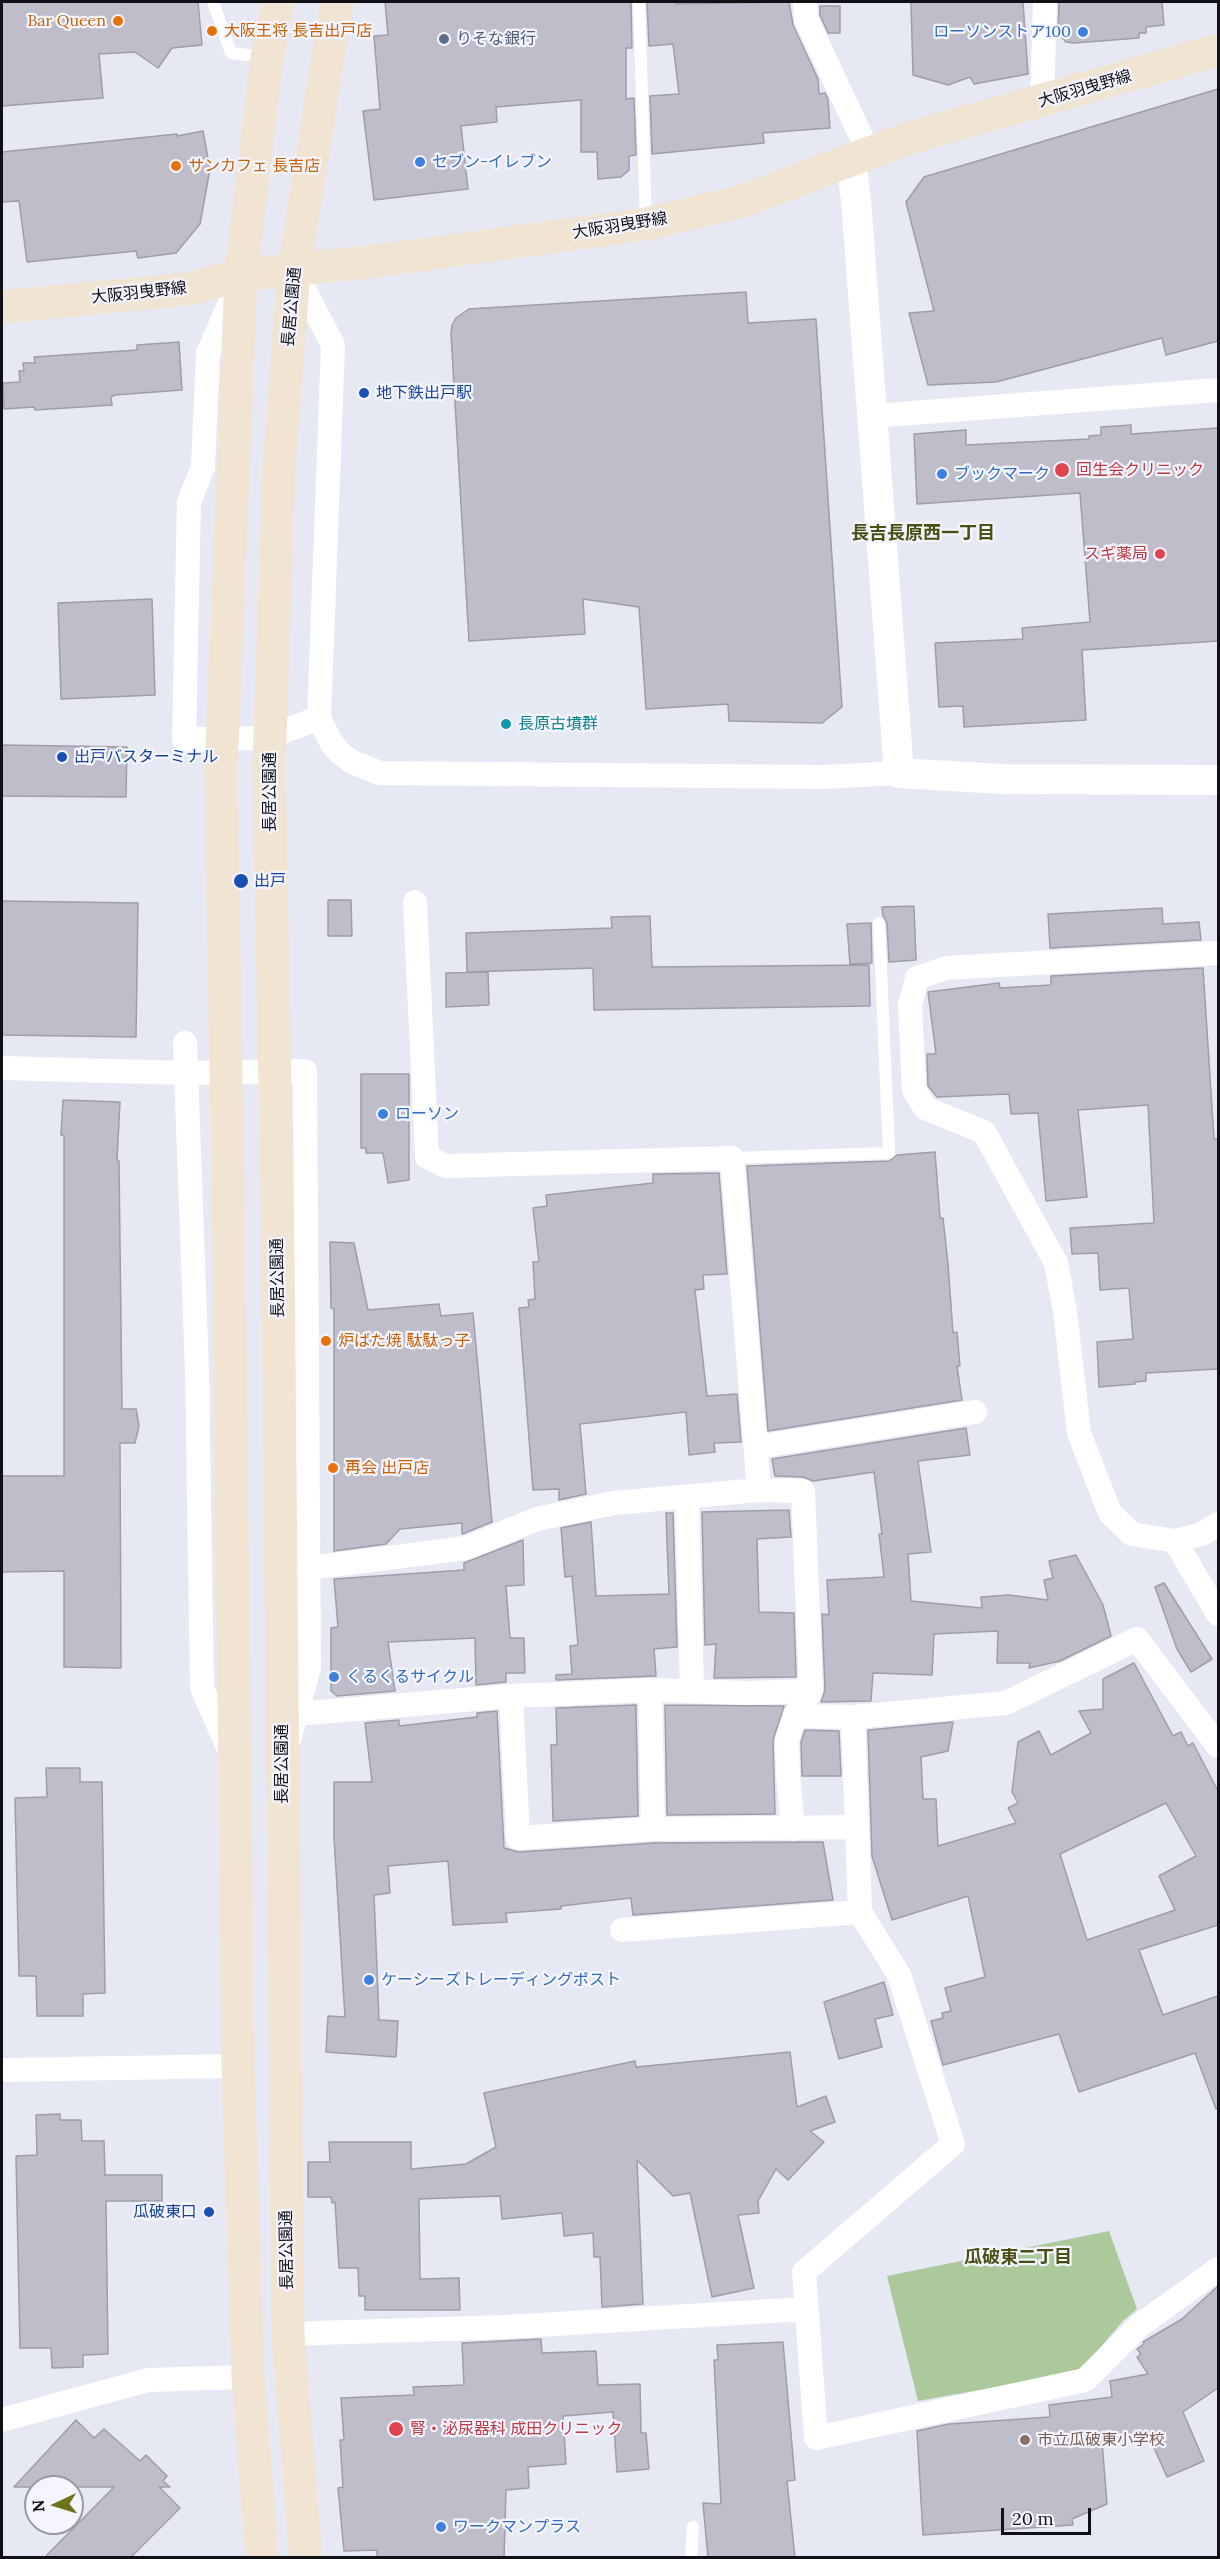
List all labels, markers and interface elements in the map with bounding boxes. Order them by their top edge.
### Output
place label: Bar Queen [27,11,106,31]
marker: Bar Queen [111,14,125,28]
place label: 大阪王将 長吉出戸店 [224,21,372,41]
place label: ローソンストア100 [933,22,1071,42]
marker: 大阪王将 長吉出戸店 [205,24,219,38]
marker: ローソンストア100 [1076,25,1090,39]
place label: りそな銀行 [456,29,536,49]
marker: りそな銀行 [437,32,451,46]
street label: 大阪羽曳野線 [1036,67,1134,111]
place label: セブン-イレブン [432,152,552,172]
marker: セブン-イレブン [413,155,427,169]
place label: サンカフェ 長吉店 [188,156,320,176]
marker: サンカフェ 長吉店 [169,159,183,173]
street label: 大阪羽曳野線 [571,209,669,243]
street label: 長居公園通 [279,266,305,348]
street label: 大阪羽曳野線 [90,278,188,308]
place label: 地下鉄出戸駅 [376,383,472,403]
marker: 地下鉄出戸駅 [357,386,371,400]
place label: 回生会クリニック [1076,460,1204,480]
marker: 回生会クリニック [1053,461,1071,479]
place label: ブックマーク [954,464,1050,484]
marker: ブックマーク [935,467,949,481]
district label: 長吉長原西一丁目 [851,523,995,545]
place label: スギ薬局 [1084,544,1148,564]
marker: スギ薬局 [1153,547,1167,561]
place label: 長原古墳群 [518,714,598,734]
marker: 長原古墳群 [499,717,513,731]
place label: 出戸バスターミナル [74,747,218,767]
marker: 出戸バスターミナル [55,750,69,764]
street label: 長居公園通 [260,752,280,832]
place label: 出戸 [254,871,286,891]
marker: 出戸 [232,872,250,890]
place label: ローソン [395,1104,459,1124]
marker: ローソン [376,1107,390,1121]
street label: 長居公園通 [268,1238,288,1318]
place label: 炉ばた焼 駄駄っ子 [338,1331,470,1351]
marker: 炉ばた焼 駄駄っ子 [319,1334,333,1348]
place label: 再会 出戸店 [345,1458,429,1478]
marker: 再会 出戸店 [326,1461,340,1475]
place label: くるくるサイクル [346,1667,474,1687]
marker: くるくるサイクル [327,1670,341,1684]
street label: 長居公園通 [272,1724,292,1804]
place label: ケーシーズトレーディングポスト [381,1970,621,1990]
marker: ケーシーズトレーディングポスト [362,1973,376,1987]
place label: 瓜破東口 [133,2202,197,2222]
marker: 瓜破東口 [202,2205,216,2219]
street label: 長居公園通 [277,2210,297,2290]
district label: 瓜破東二丁目 [964,2247,1072,2269]
place label: 腎・泌尿器科 成田クリニック [410,2419,622,2439]
marker: 腎・泌尿器科 成田クリニック [387,2420,405,2438]
place label: 市立瓜破東小学校 [1037,2430,1165,2450]
marker: 市立瓜破東小学校 [1018,2433,1032,2447]
north arrow [24,2475,84,2535]
scale bar [1004,2496,1094,2534]
text: N [28,2499,48,2513]
text: 20 m [1012,2507,1054,2530]
place label: ワークマンプラス [453,2517,581,2537]
marker: ワークマンプラス [434,2520,448,2534]

